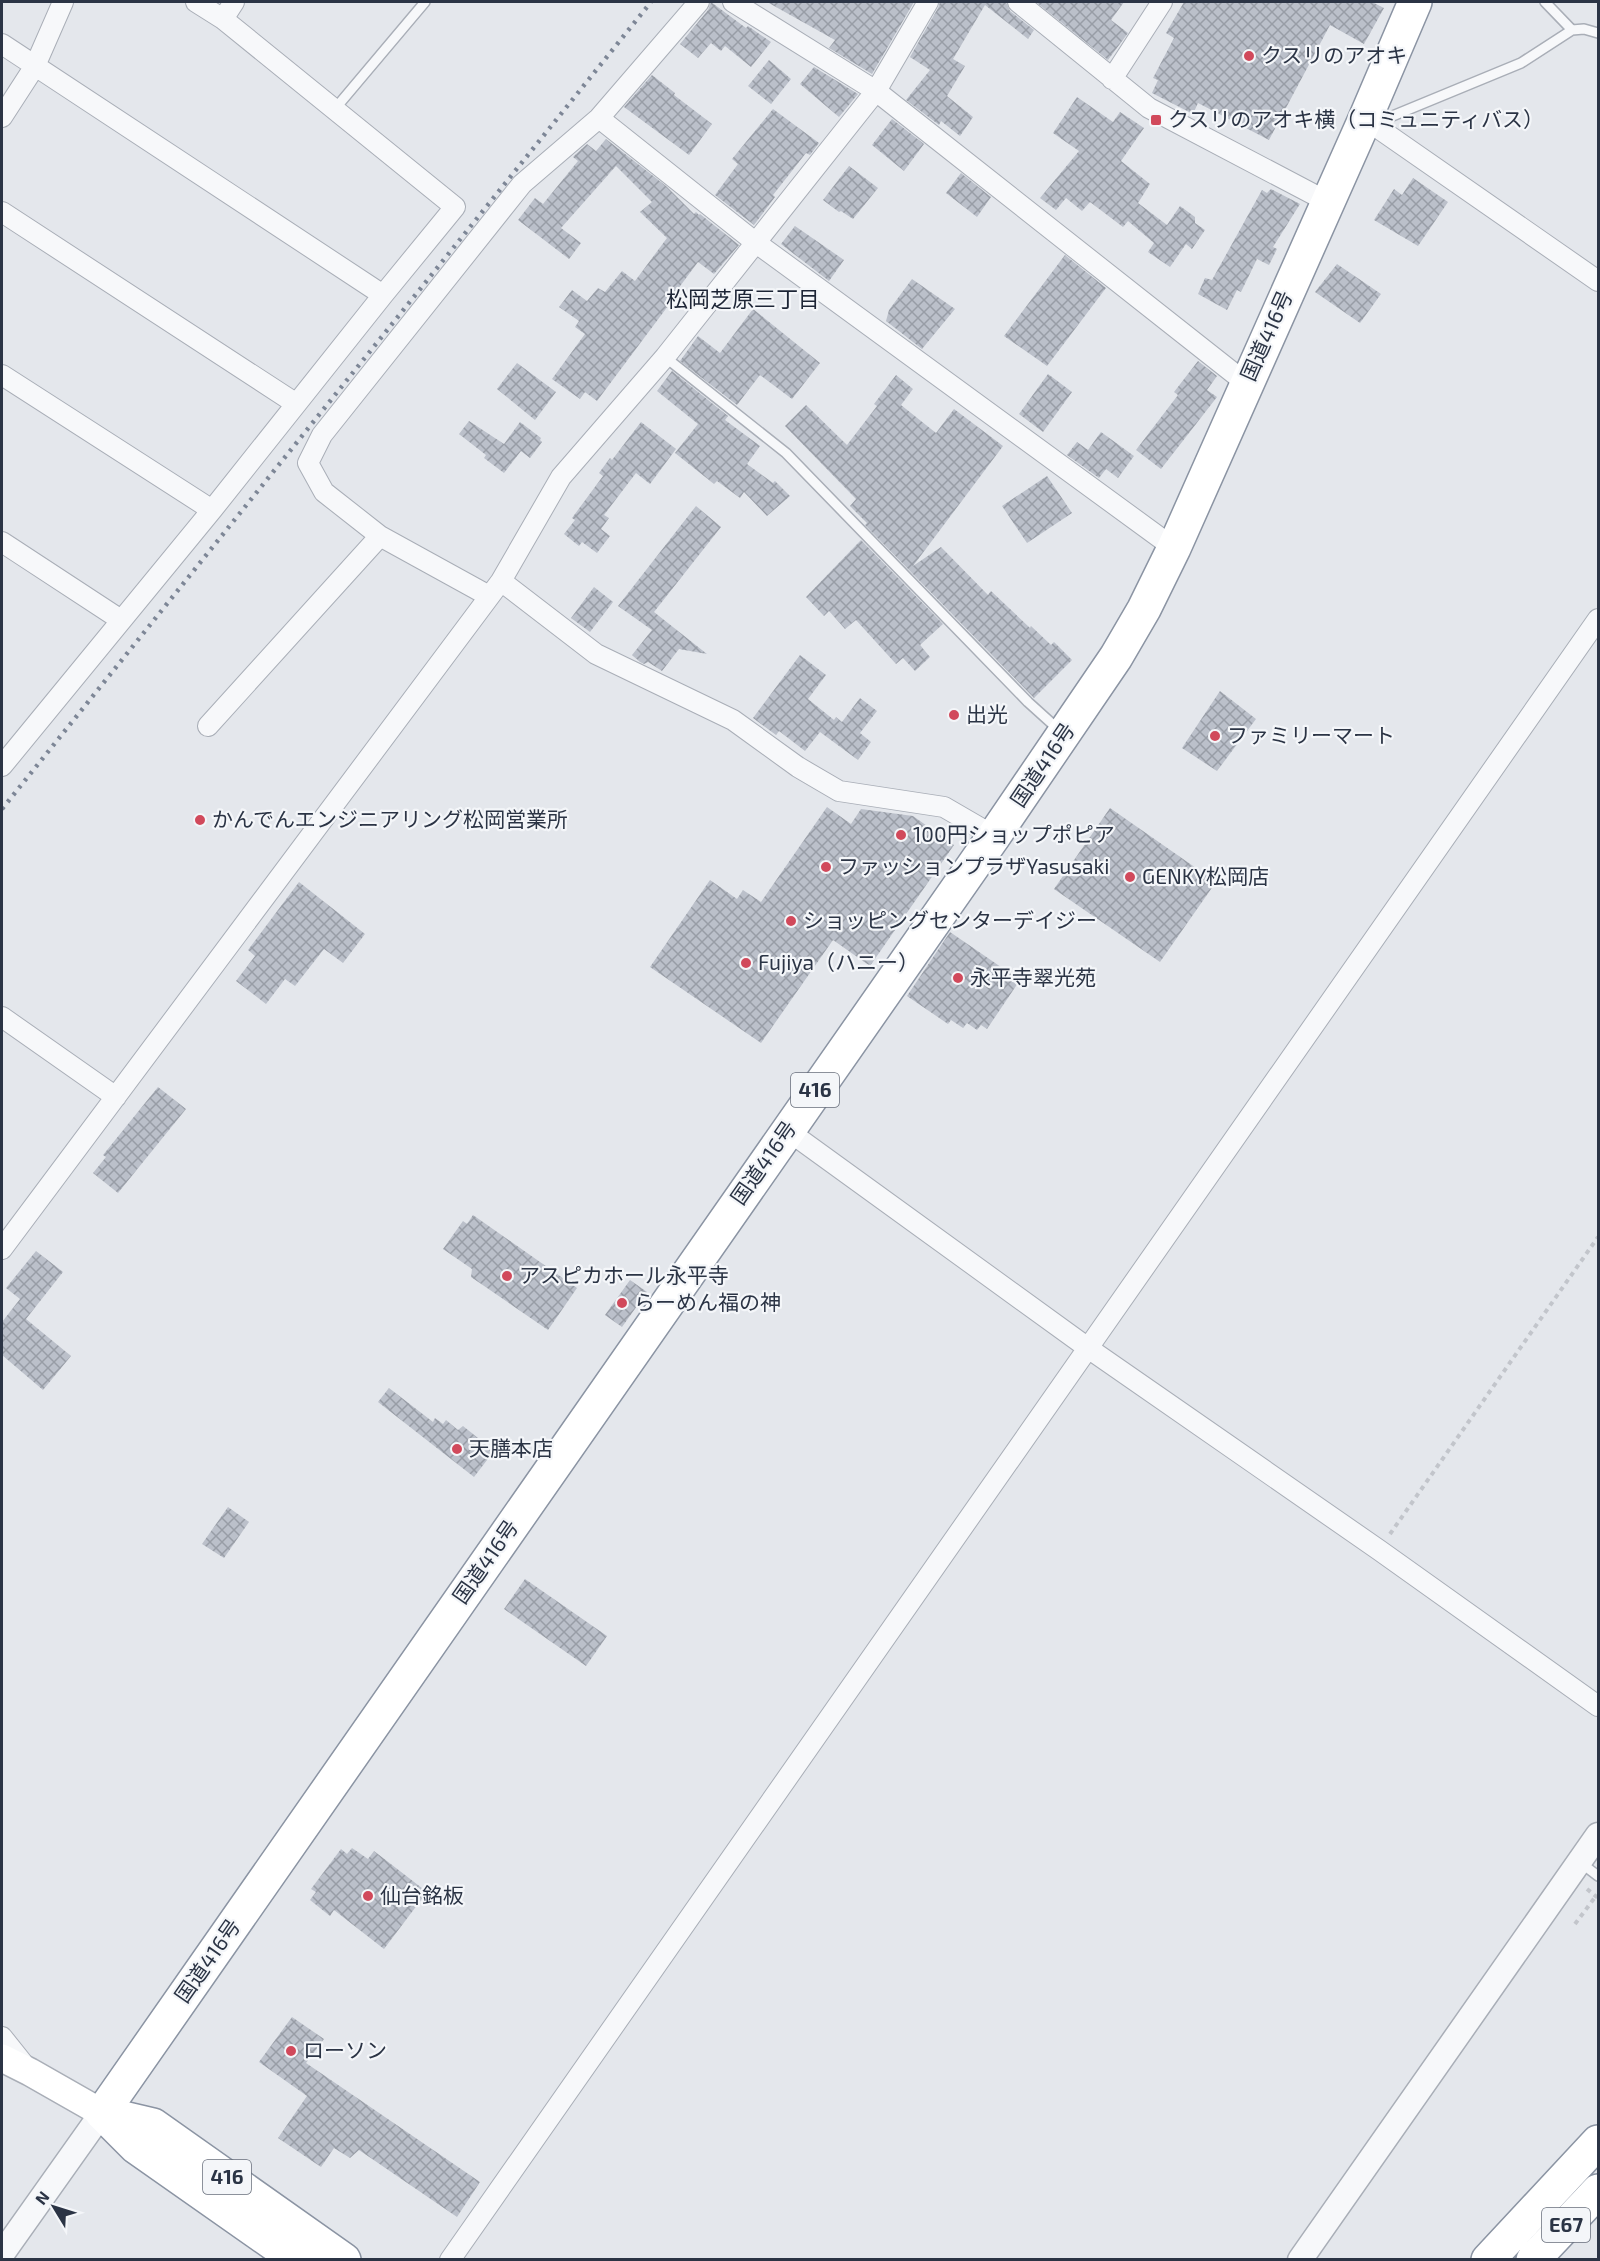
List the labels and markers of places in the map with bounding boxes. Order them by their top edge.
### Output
place label: クスリのアオキ [1261,42,1407,67]
marker: クスリのアオキ [1242,49,1256,63]
place label: クスリのアオキ横（コミュニティバス） [1168,106,1544,131]
marker: クスリのアオキ横（コミュニティバス） [1149,113,1163,127]
place label: 出光 [966,701,1008,726]
marker: 出光 [947,708,961,722]
place label: ファミリーマート [1227,722,1395,747]
marker: ファミリーマート [1208,729,1222,743]
place label: かんでんエンジニアリング松岡営業所 [212,806,568,831]
marker: かんでんエンジニアリング松岡営業所 [193,813,207,827]
place label: 100円ショップポピア [913,821,1115,846]
marker: 100円ショップポピア [894,828,908,842]
place label: ファッションプラザYasusaki [838,853,1109,878]
marker: ファッションプラザYasusaki [819,860,833,874]
place label: GENKY松岡店 [1142,863,1269,888]
marker: GENKY松岡店 [1123,870,1137,884]
place label: ショッピングセンターデイジー [803,907,1097,932]
marker: ショッピングセンターデイジー [784,914,798,928]
place label: Fujiya（ハニー） [758,949,919,975]
marker: Fujiya（ハニー） [739,956,753,970]
place label: 永平寺翠光苑 [970,964,1096,989]
marker: 永平寺翠光苑 [951,971,965,985]
place label: アスピカホール永平寺 [519,1262,729,1287]
marker: アスピカホール永平寺 [500,1269,514,1283]
place label: らーめん福の神 [634,1289,781,1314]
marker: らーめん福の神 [615,1296,629,1310]
place label: 天膳本店 [469,1435,553,1460]
marker: 天膳本店 [450,1442,464,1456]
place label: 仙台銘板 [380,1882,464,1907]
marker: 仙台銘板 [361,1889,375,1903]
place label: ローソン [303,2037,387,2062]
marker: ローソン [284,2044,298,2058]

